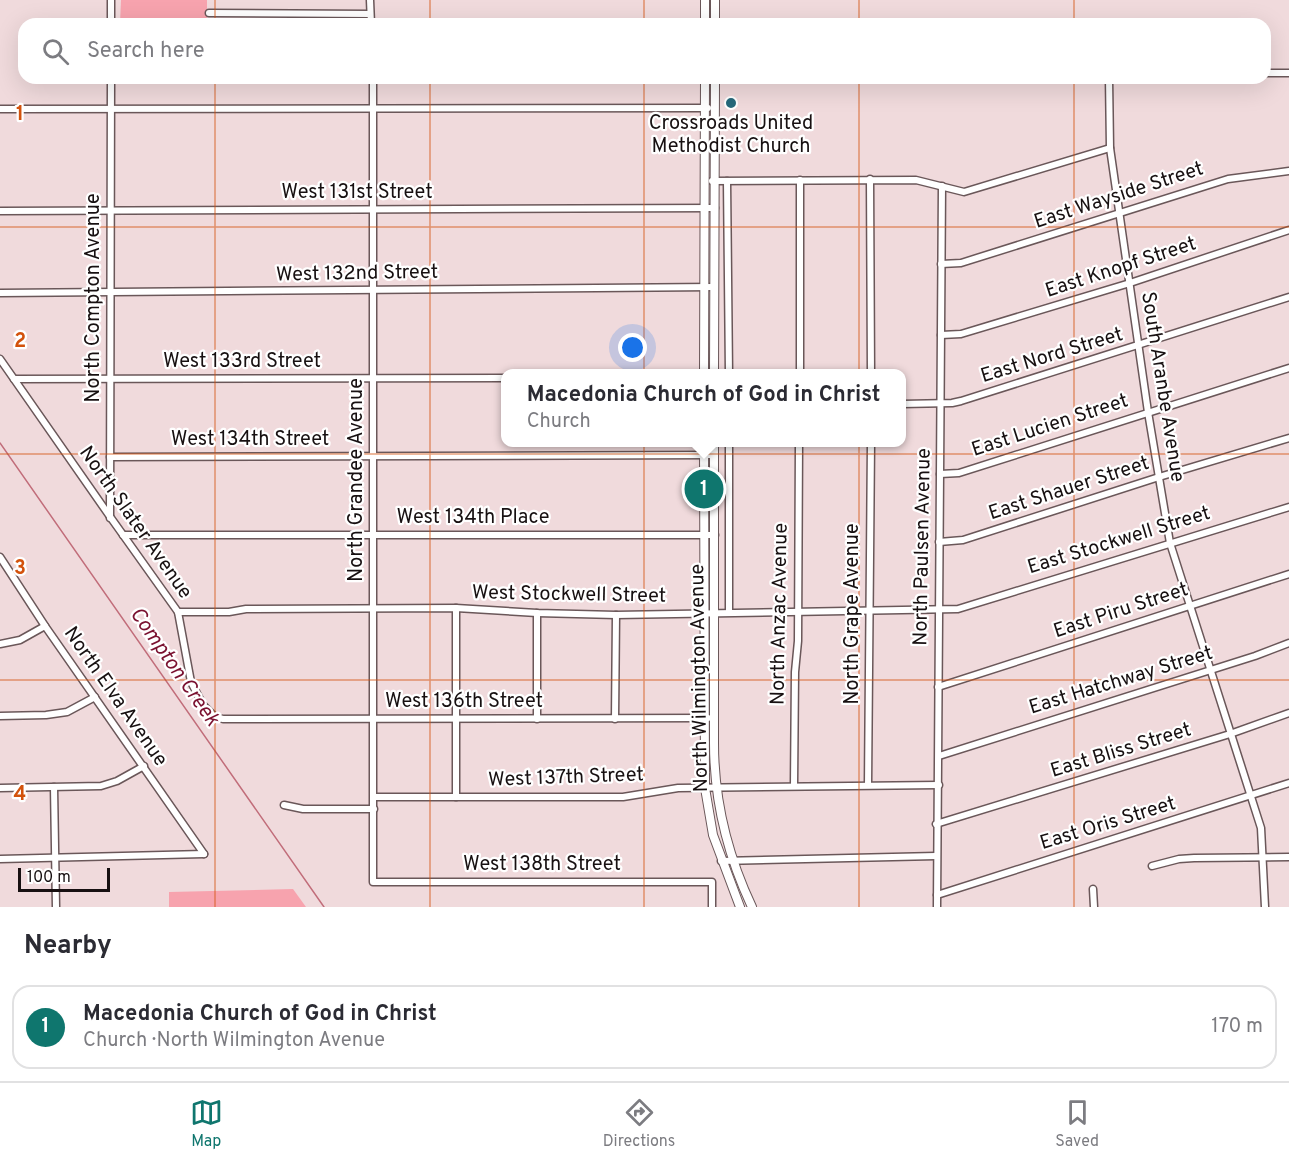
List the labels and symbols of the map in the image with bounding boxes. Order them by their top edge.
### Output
marker: Crossroads United Methodist Church [724,96,738,110]
text: 1 [16,102,24,128]
place label: Crossroads United Methodist Church [649,111,813,160]
street label: East Wayside Street [1031,156,1207,236]
street label: West 131st Street [281,180,433,206]
street label: North Compton Avenue [81,193,107,403]
street label: East Knopf Street [1042,231,1200,305]
street label: West 132nd Street [276,260,438,288]
street label: South Aranbe Avenue [1134,290,1190,484]
street label: East Nord Street [978,322,1126,390]
text: 2 [14,329,26,355]
your location [618,333,647,362]
street label: West 133rd Street [163,349,321,375]
street label: North Grandee Avenue [344,378,370,582]
street label: East Lucien Street [968,388,1132,464]
street label: West 134th Street [171,427,329,453]
street label: North Slater Avenue [73,442,197,604]
street label: North Paulsen Avenue [908,448,938,646]
street label: East Shauer Street [985,451,1153,527]
pin: 1 [684,466,724,512]
street label: East Stockwell Street [1024,501,1214,581]
street label: West 134th Place [396,505,550,531]
street label: North Anzac Avenue [765,523,795,705]
street label: North Grape Avenue [840,523,866,705]
text: 3 [14,556,26,582]
street label: North Wilmington Avenue [685,564,715,792]
street label: East Piru Street [1050,577,1192,645]
street label: West Stockwell Street [472,580,666,610]
water label: Compton Creek [123,602,225,732]
street label: North Elva Avenue [57,622,173,772]
street label: East Hatchway Street [1026,641,1216,721]
street label: West 136th Street [385,689,543,715]
street label: East Bliss Street [1047,717,1195,785]
street label: West 137th Street [488,762,644,794]
text: 4 [14,782,26,808]
street label: East Oris Street [1037,791,1179,857]
street label: West 138th Street [463,852,621,878]
scale bar [18,865,110,892]

